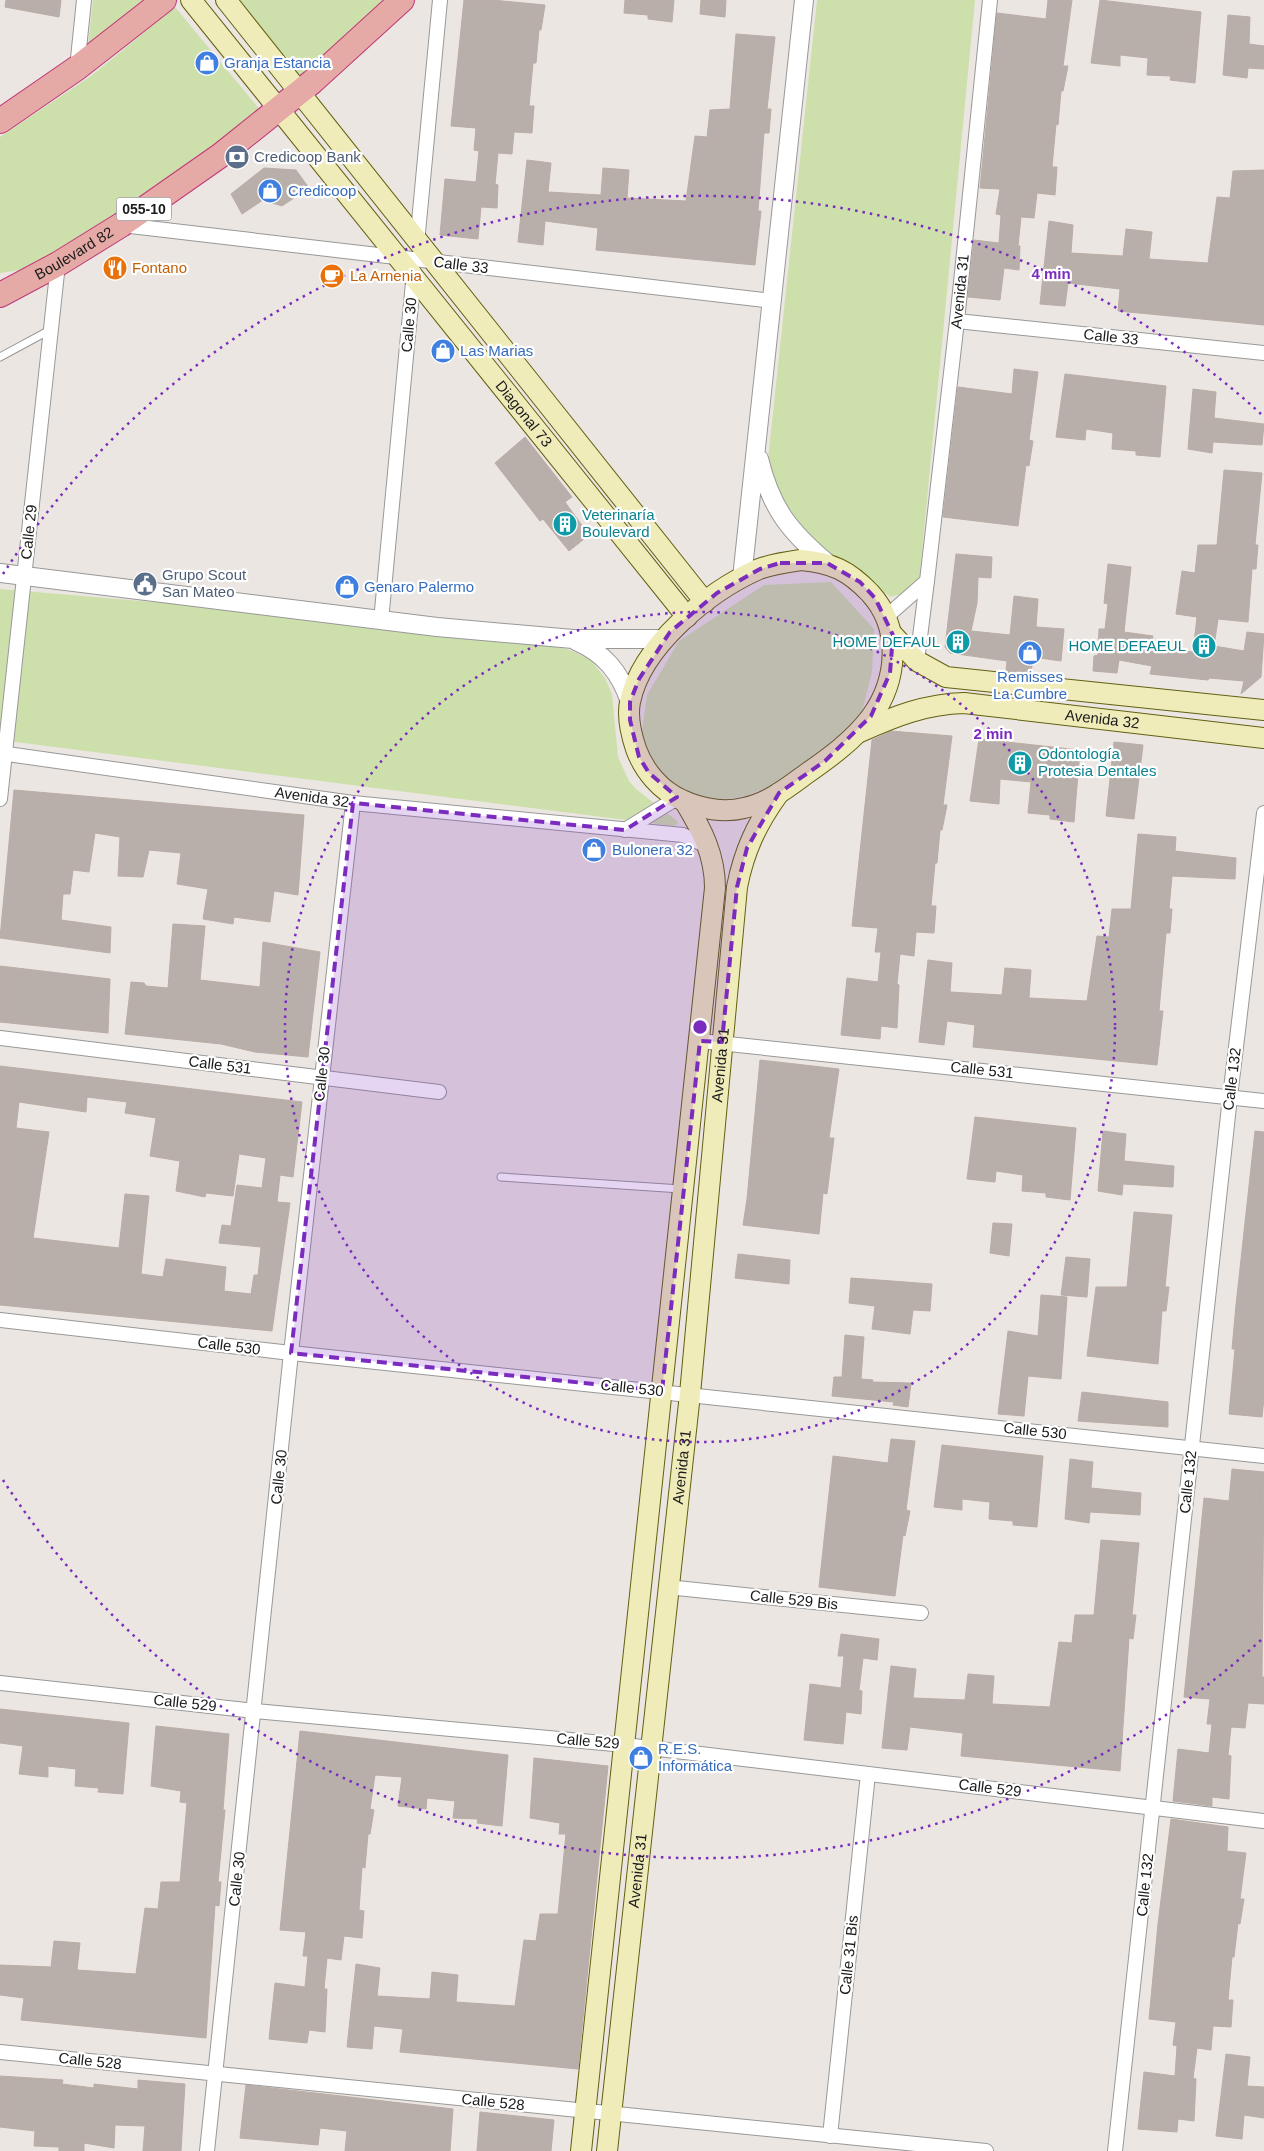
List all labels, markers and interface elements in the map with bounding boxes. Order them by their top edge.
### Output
shop icon: Granja Estancia [194,50,220,76]
place label: Granja Estancia [224,54,331,71]
bank icon: Credicoop Bank [224,144,250,170]
place label: Credicoop Bank [254,148,361,165]
shop icon: Credicoop [257,178,283,204]
place label: Credicoop [288,182,356,199]
road number: 055-10 [116,198,172,220]
street label: Boulevard 82 [32,223,116,283]
street label: Calle 33 [433,253,489,276]
street label: Avenida 31 [947,253,972,330]
restaurant icon: Fontano [102,255,128,281]
place label: Fontano [132,259,187,276]
cafe icon: La Arnenia [319,263,345,289]
text: 4 min [1031,265,1071,282]
place label: La Arnenia [350,267,422,284]
street label: Calle 30 [398,297,419,353]
street label: Calle 33 [1083,325,1139,348]
shop icon: Las Marias [430,338,456,364]
place label: Las Marias [460,342,533,359]
street label: Diagonal 73 [492,377,556,450]
street label: Calle 29 [17,504,40,560]
place label: Veterinaría Boulevard [582,506,655,540]
building icon: Veterinaría Boulevard [552,511,578,537]
place label: Grupo Scout San Mateo [162,566,247,600]
public building icon: Grupo Scout San Mateo [132,571,158,597]
shop icon: Genaro Palermo [334,574,360,600]
place label: Genaro Palermo [364,578,474,595]
building icon: HOME DEFAUL [945,629,971,655]
place label: HOME DEFAUL [832,633,940,650]
building icon: HOME DEFAEUL [1191,633,1217,659]
place label: HOME DEFAEUL [1068,637,1186,654]
shop icon: Remisses La Cumbre [1017,640,1043,666]
place label: Remisses La Cumbre [993,668,1067,702]
street label: Avenida 32 [1064,706,1140,731]
text: 2 min [973,725,1013,742]
place label: Odontología Protesia Dentales [1038,745,1156,779]
building icon: Odontología Protesia Dentales [1007,750,1033,776]
street label: Avenida 32 [274,783,350,810]
shop icon: Bulonera 32 [581,837,607,863]
place label: Bulonera 32 [612,841,693,858]
centre of rings [691,1018,709,1036]
street label: Avenida 31 [708,1027,732,1103]
street label: Calle 30 [310,1046,333,1102]
street label: Calle 132 [1219,1046,1244,1111]
street label: Calle 531 [188,1052,253,1077]
street label: Calle 531 [950,1058,1014,1081]
street label: Calle 530 [197,1333,262,1358]
street label: Calle 530 [600,1376,664,1399]
street label: Calle 530 [1003,1419,1067,1442]
street label: Avenida 31 [669,1429,694,1505]
street label: Calle 30 [267,1449,290,1505]
street label: Calle 132 [1176,1450,1199,1514]
street label: Calle 529 Bis [749,1586,839,1613]
street label: Calle 529 [153,1691,217,1714]
street label: Calle 529 [556,1729,620,1752]
place label: R.E.S. Informática [658,1740,733,1774]
shop icon: R.E.S. Informática [628,1745,654,1771]
street label: Calle 529 [958,1775,1023,1800]
street label: Avenida 31 [625,1833,650,1909]
street label: Calle 30 [225,1851,248,1907]
street label: Calle 132 [1133,1853,1156,1917]
street label: Calle 31 Bis [836,1914,861,1996]
street label: Calle 528 [58,2049,122,2072]
street label: Calle 528 [461,2090,525,2113]

